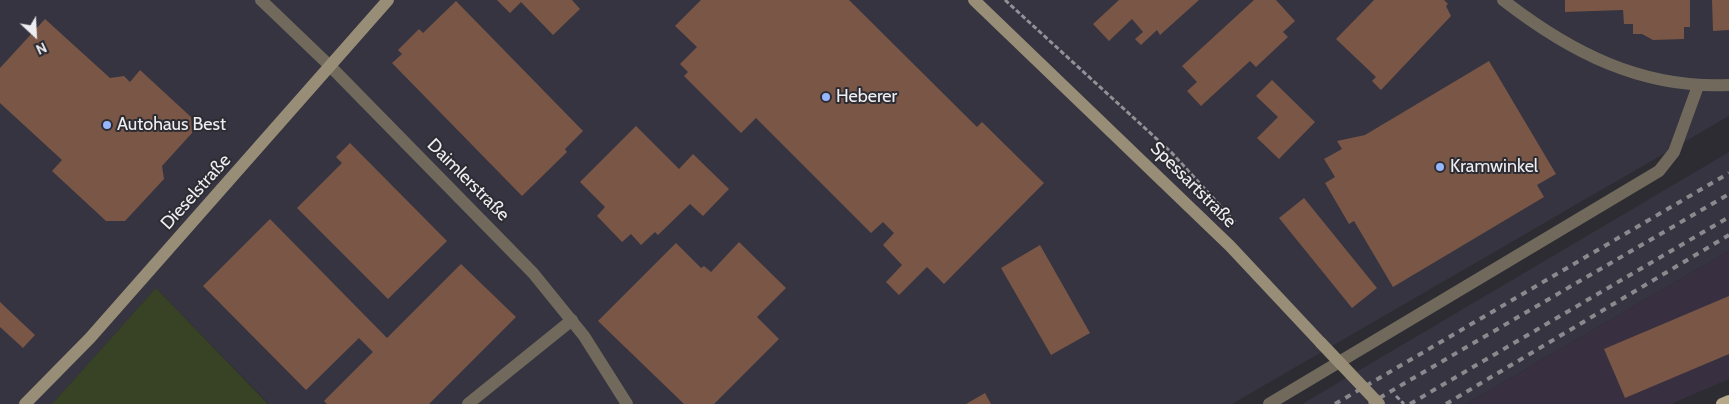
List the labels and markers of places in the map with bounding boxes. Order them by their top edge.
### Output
place label: Heberer [836,86,897,108]
marker: Heberer [820,91,832,103]
place label: Autohaus Best [117,114,226,136]
marker: Autohaus Best [101,119,113,131]
place label: Kramwinkel [1450,156,1538,178]
marker: Kramwinkel [1434,161,1446,173]

